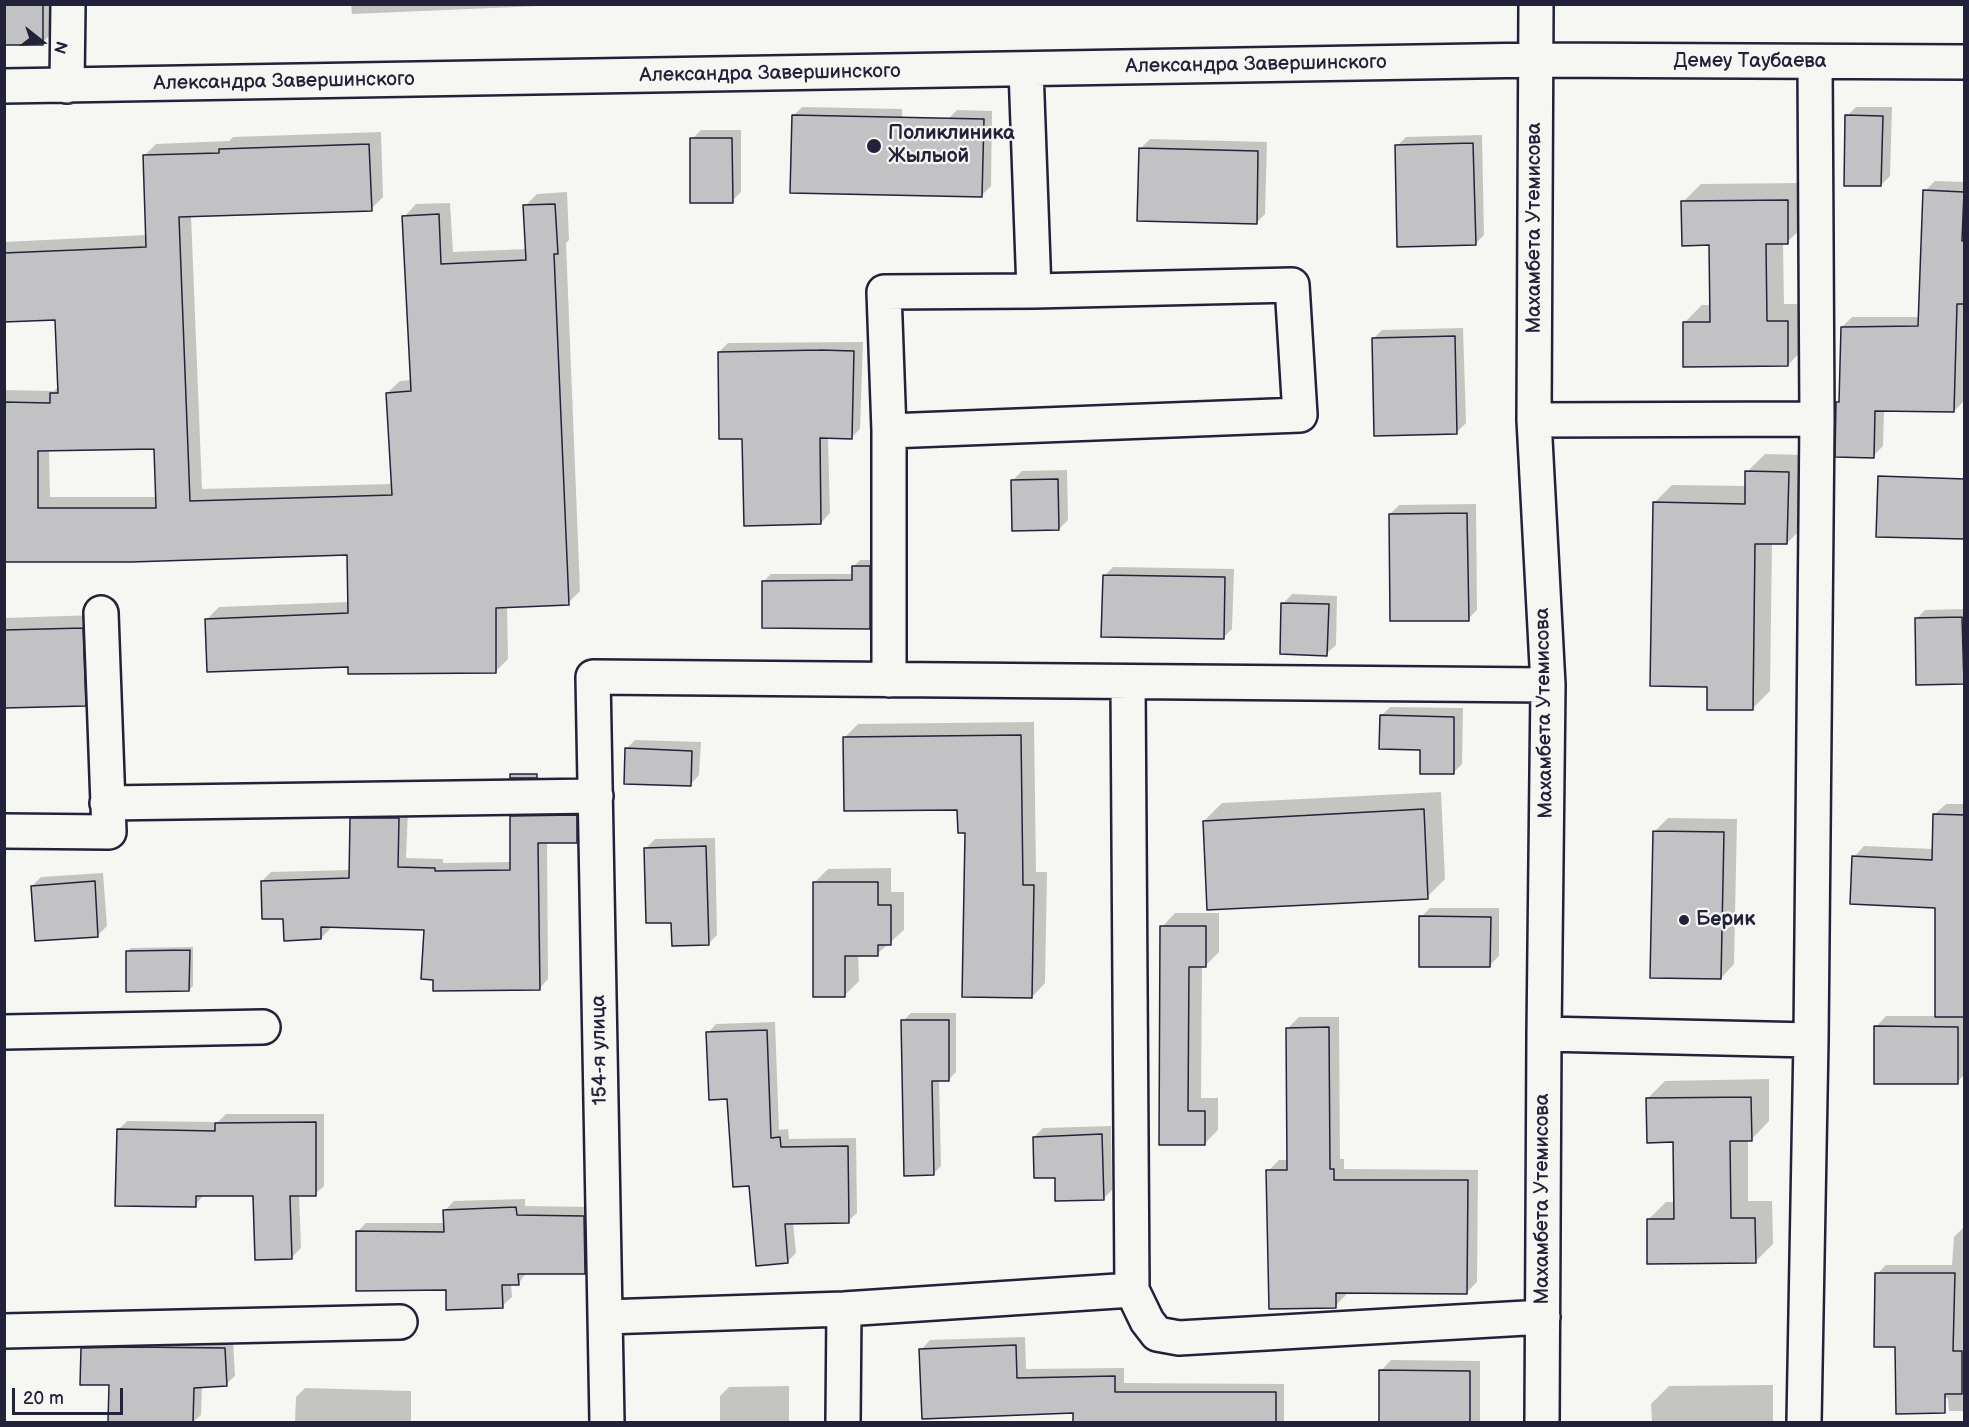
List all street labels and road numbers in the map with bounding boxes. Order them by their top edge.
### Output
street label: Демеу Таубаева [1673,50,1827,74]
street label: Александра Завершинского [1125,51,1387,79]
street label: Александра Завершинского [639,60,901,88]
street label: Александра Завершинского [153,68,415,96]
street label: Махамбета Утемисова [1523,123,1547,333]
street label: Махамбета Утемисова [1531,607,1559,819]
street label: 154-я улица [587,995,613,1105]
street label: Махамбета Утемисова [1531,1094,1555,1304]

